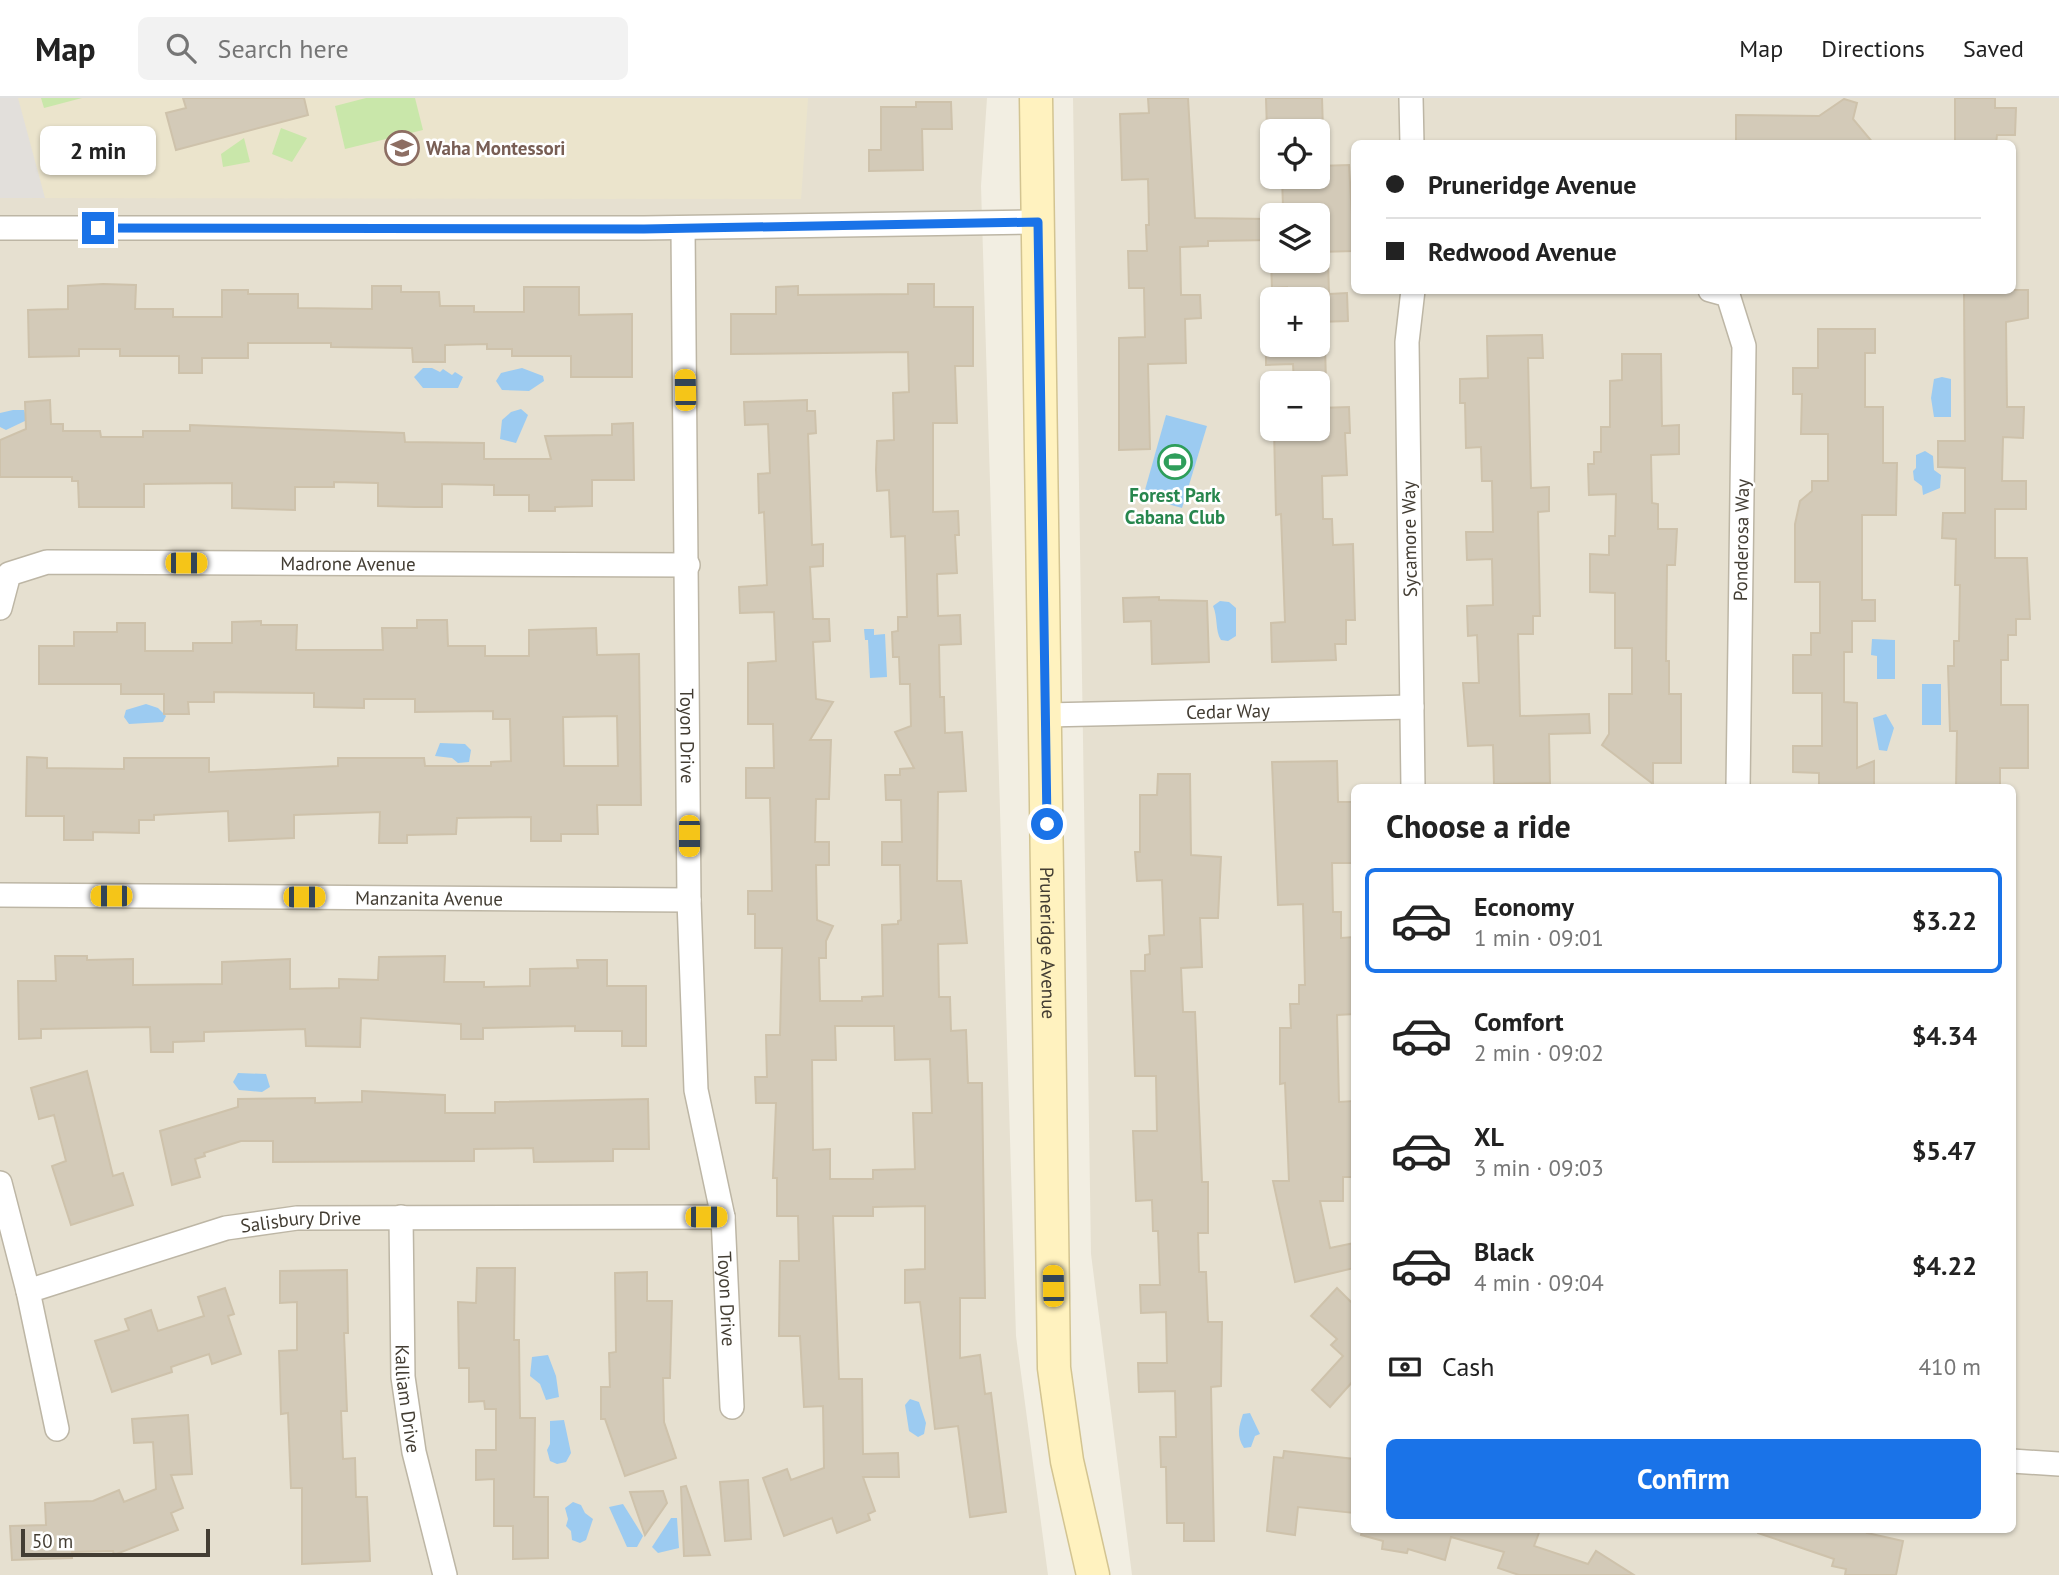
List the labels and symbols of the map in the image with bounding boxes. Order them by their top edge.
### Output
callout: 2 min [40,127,156,176]
school or university icon: Waha Montessori [383,129,421,167]
place label: Waha Montessori [426,136,565,160]
route end [82,212,114,244]
car [675,369,696,411]
sports icon: Forest Park Cabana Club [1156,443,1194,481]
street label: Ponderosa Way [1728,478,1754,601]
street label: Sycamore Way [1396,480,1422,597]
place label: Forest Park Cabana Club [1125,483,1225,529]
street label: Madrone Avenue [280,551,416,576]
car [166,553,208,574]
street label: Toyon Drive [675,688,700,784]
street label: Cedar Way [1186,698,1270,724]
route start [1031,808,1063,840]
car [679,815,700,857]
street label: Pruneridge Avenue [1035,867,1061,1019]
car [91,886,133,907]
street label: Manzanita Avenue [355,886,503,911]
car [284,887,326,908]
street label: Salisbury Drive [239,1206,361,1238]
car [686,1207,728,1228]
street label: Toyon Drive [713,1251,741,1347]
car [1043,1265,1064,1307]
street label: Kalliam Drive [391,1344,426,1455]
scale bar [21,1526,210,1558]

